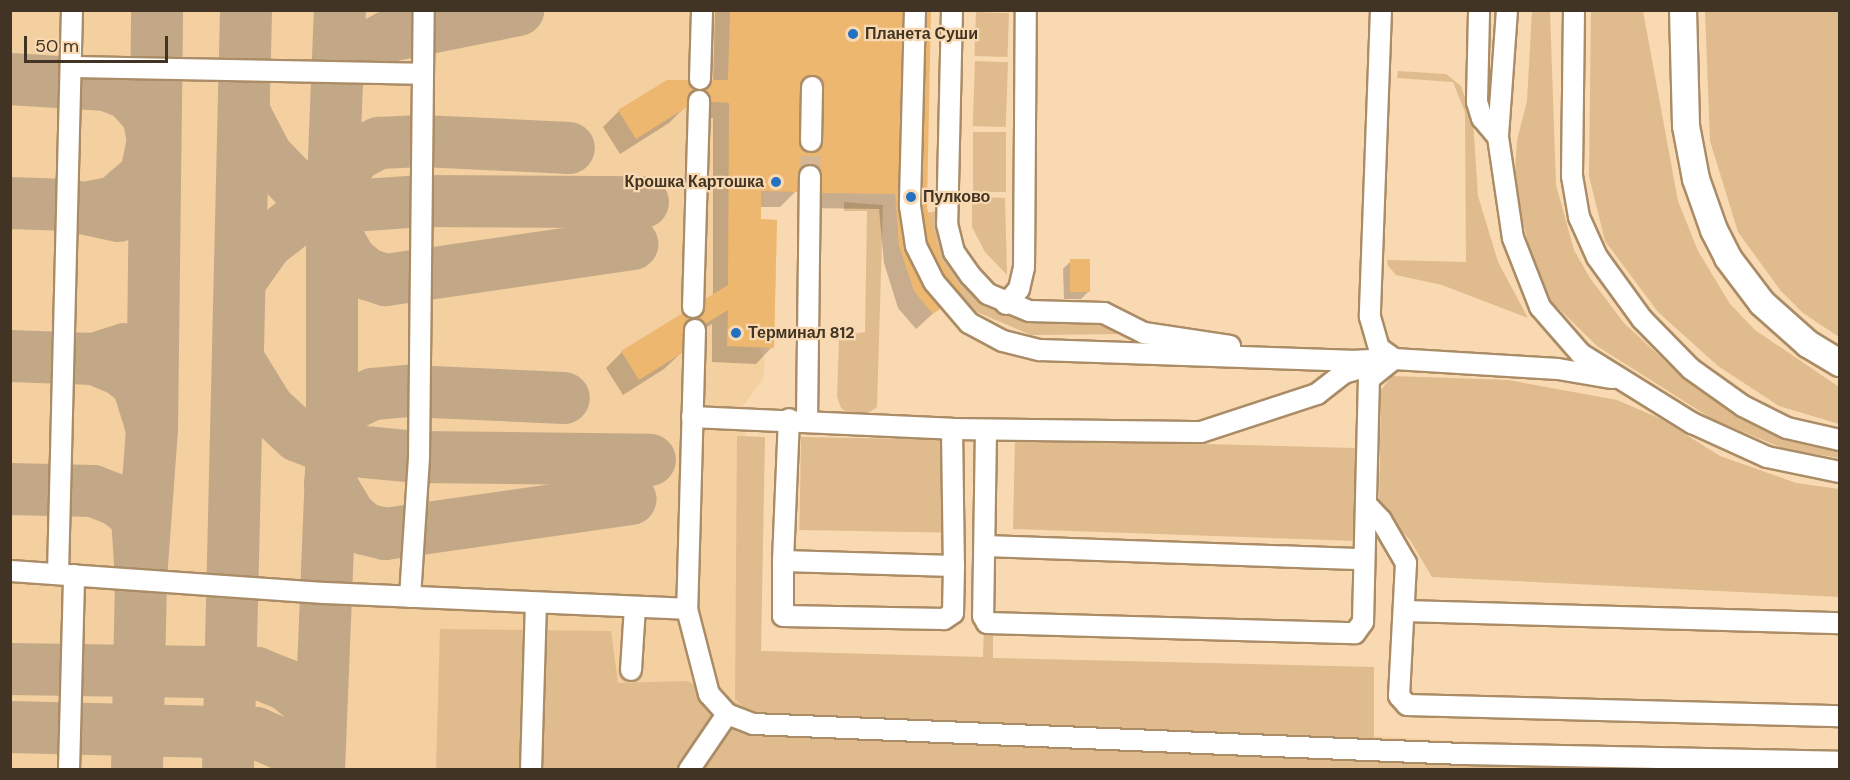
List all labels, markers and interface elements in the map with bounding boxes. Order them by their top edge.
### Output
scale bar [27,24,171,62]
place label: Планета Суши [865,24,978,44]
marker: Планета Суши [846,27,860,41]
text: 50 m [35,34,79,58]
place label: Крошка Картошка [625,172,764,192]
marker: Крошка Картошка [769,175,783,189]
place label: Пулково [923,187,990,207]
marker: Пулково [904,190,918,204]
place label: Терминал 812 [748,323,854,343]
marker: Терминал 812 [729,326,743,340]

